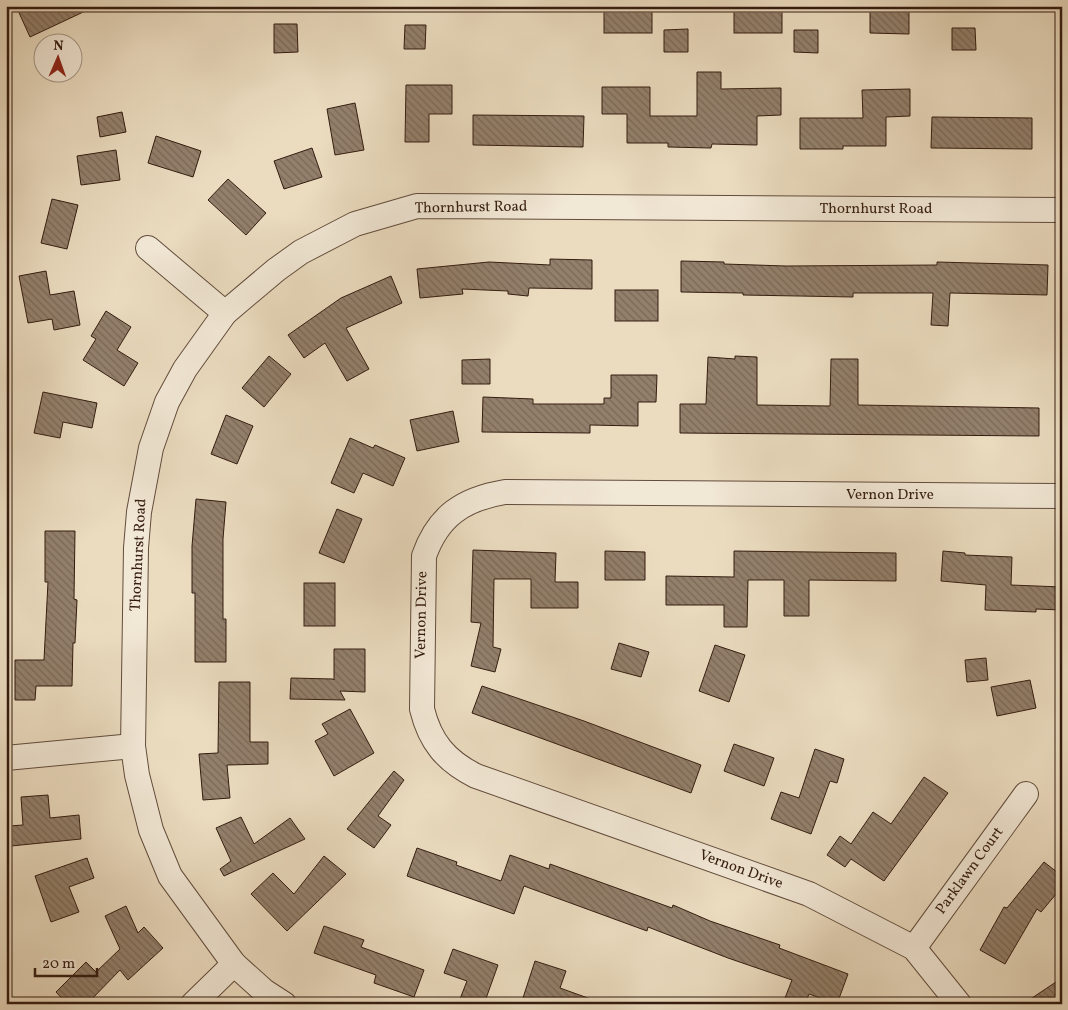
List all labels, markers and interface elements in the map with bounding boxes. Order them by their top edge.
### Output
north arrow [32,32,82,82]
text: N [53,37,64,56]
street label: Thornhurst Road [414,197,528,219]
street label: Thornhurst Road [820,199,932,220]
street label: Vernon Drive [846,485,934,506]
street label: Thornhurst Road [126,498,152,612]
street label: Vernon Drive [411,571,433,659]
street label: Parklawn Court [931,823,1009,919]
street label: Vernon Drive [696,845,786,895]
scale bar [35,945,98,977]
text: 20 m [42,954,75,975]

